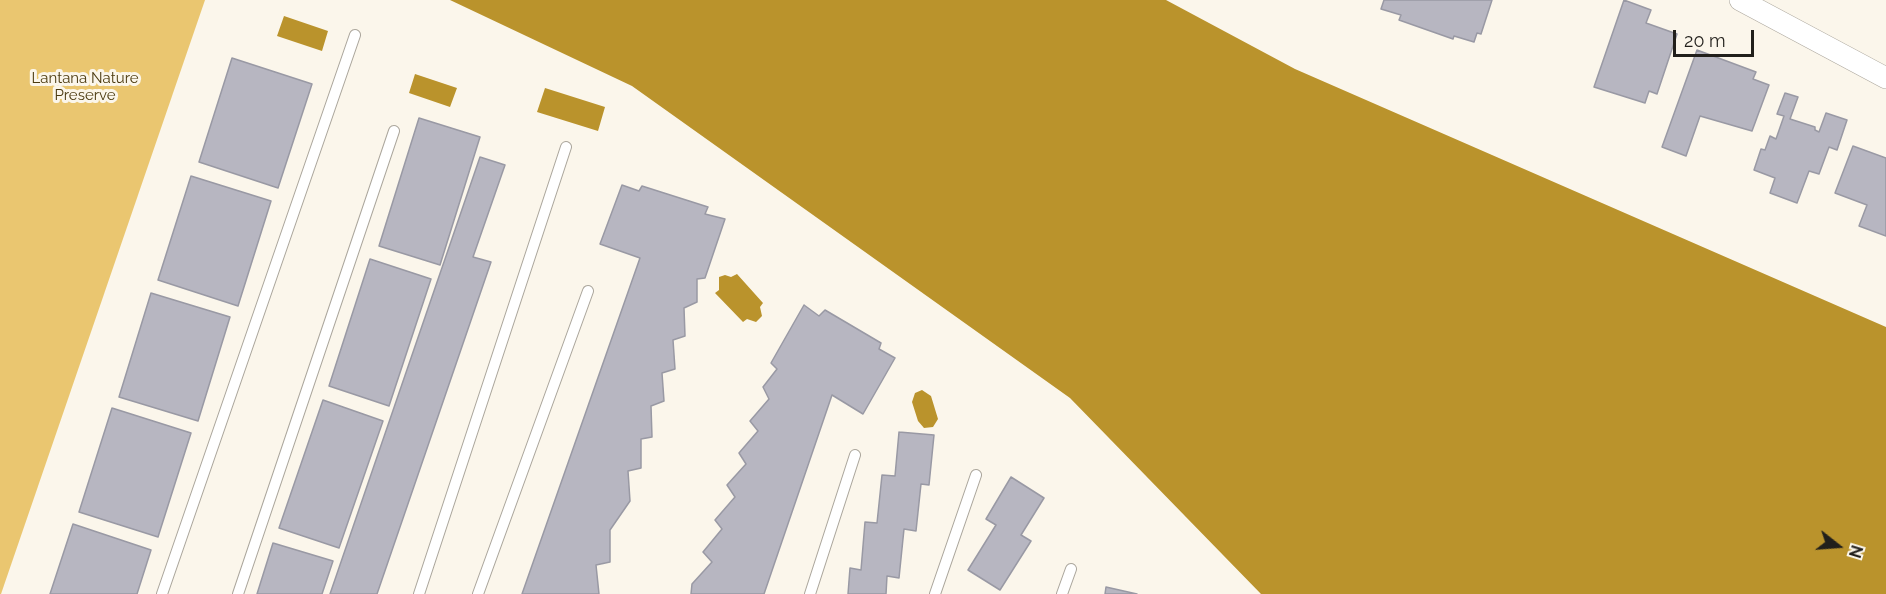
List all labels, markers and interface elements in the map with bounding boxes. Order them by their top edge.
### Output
scale bar [1676,18,1757,56]
text: 20 m [1684,30,1726,51]
park label: Lantana Nature Preserve [32,69,138,104]
north arrow [1808,516,1868,576]
text: N [1845,543,1867,560]

